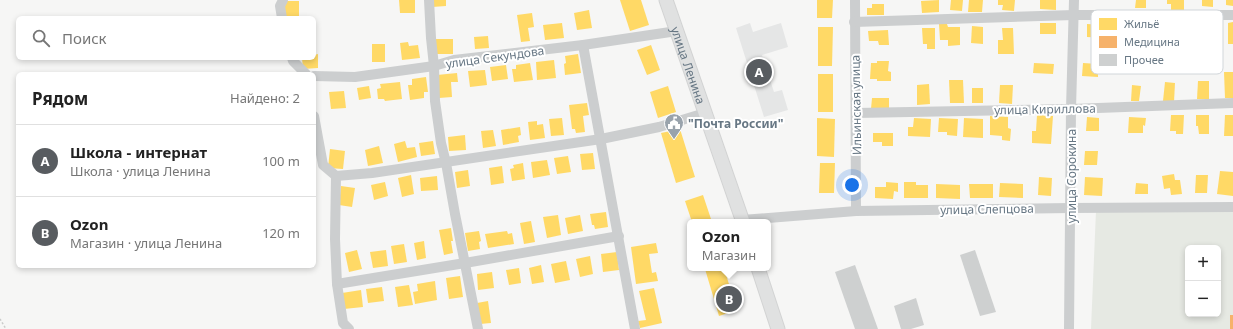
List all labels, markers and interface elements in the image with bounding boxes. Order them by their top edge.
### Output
legend [1091,10,1223,74]
search box [16,16,316,60]
text: Жильё [1124,16,1159,31]
street label: улица Ленина [667,24,710,106]
icon: search [30,27,52,49]
text: Поиск [62,28,107,48]
text: Медицина [1124,34,1180,49]
street label: улица Секундова [445,42,545,72]
text: Прочее [1124,52,1164,67]
street label: Ильинская улица [847,55,865,155]
pin: A [746,57,772,87]
text: Рядом [32,87,88,110]
text: Найдено: 2 [230,89,300,107]
street label: улица Кириллова [994,100,1096,118]
public building icon: "Почта России" [663,112,685,140]
place label: "Почта России" [688,115,783,132]
street label: улица Сорокина [1063,129,1080,223]
text: Школа - интернат [70,142,207,162]
text: A [41,152,50,170]
text: 100 m [262,152,300,170]
text: Школа · улица Ленина [70,162,211,180]
your location [842,175,862,195]
street label: улица Слепцова [940,200,1034,218]
text: Ozon [70,214,108,234]
popup [687,219,771,271]
text: B [41,224,49,242]
text: 120 m [262,224,300,242]
text: Ozon [702,226,740,246]
text: Магазин · улица Ленина [70,234,222,252]
map controls [1185,245,1221,317]
button: + [1185,245,1221,281]
text: Магазин [702,246,756,264]
button: − [1185,281,1221,317]
pin: B [716,284,742,314]

